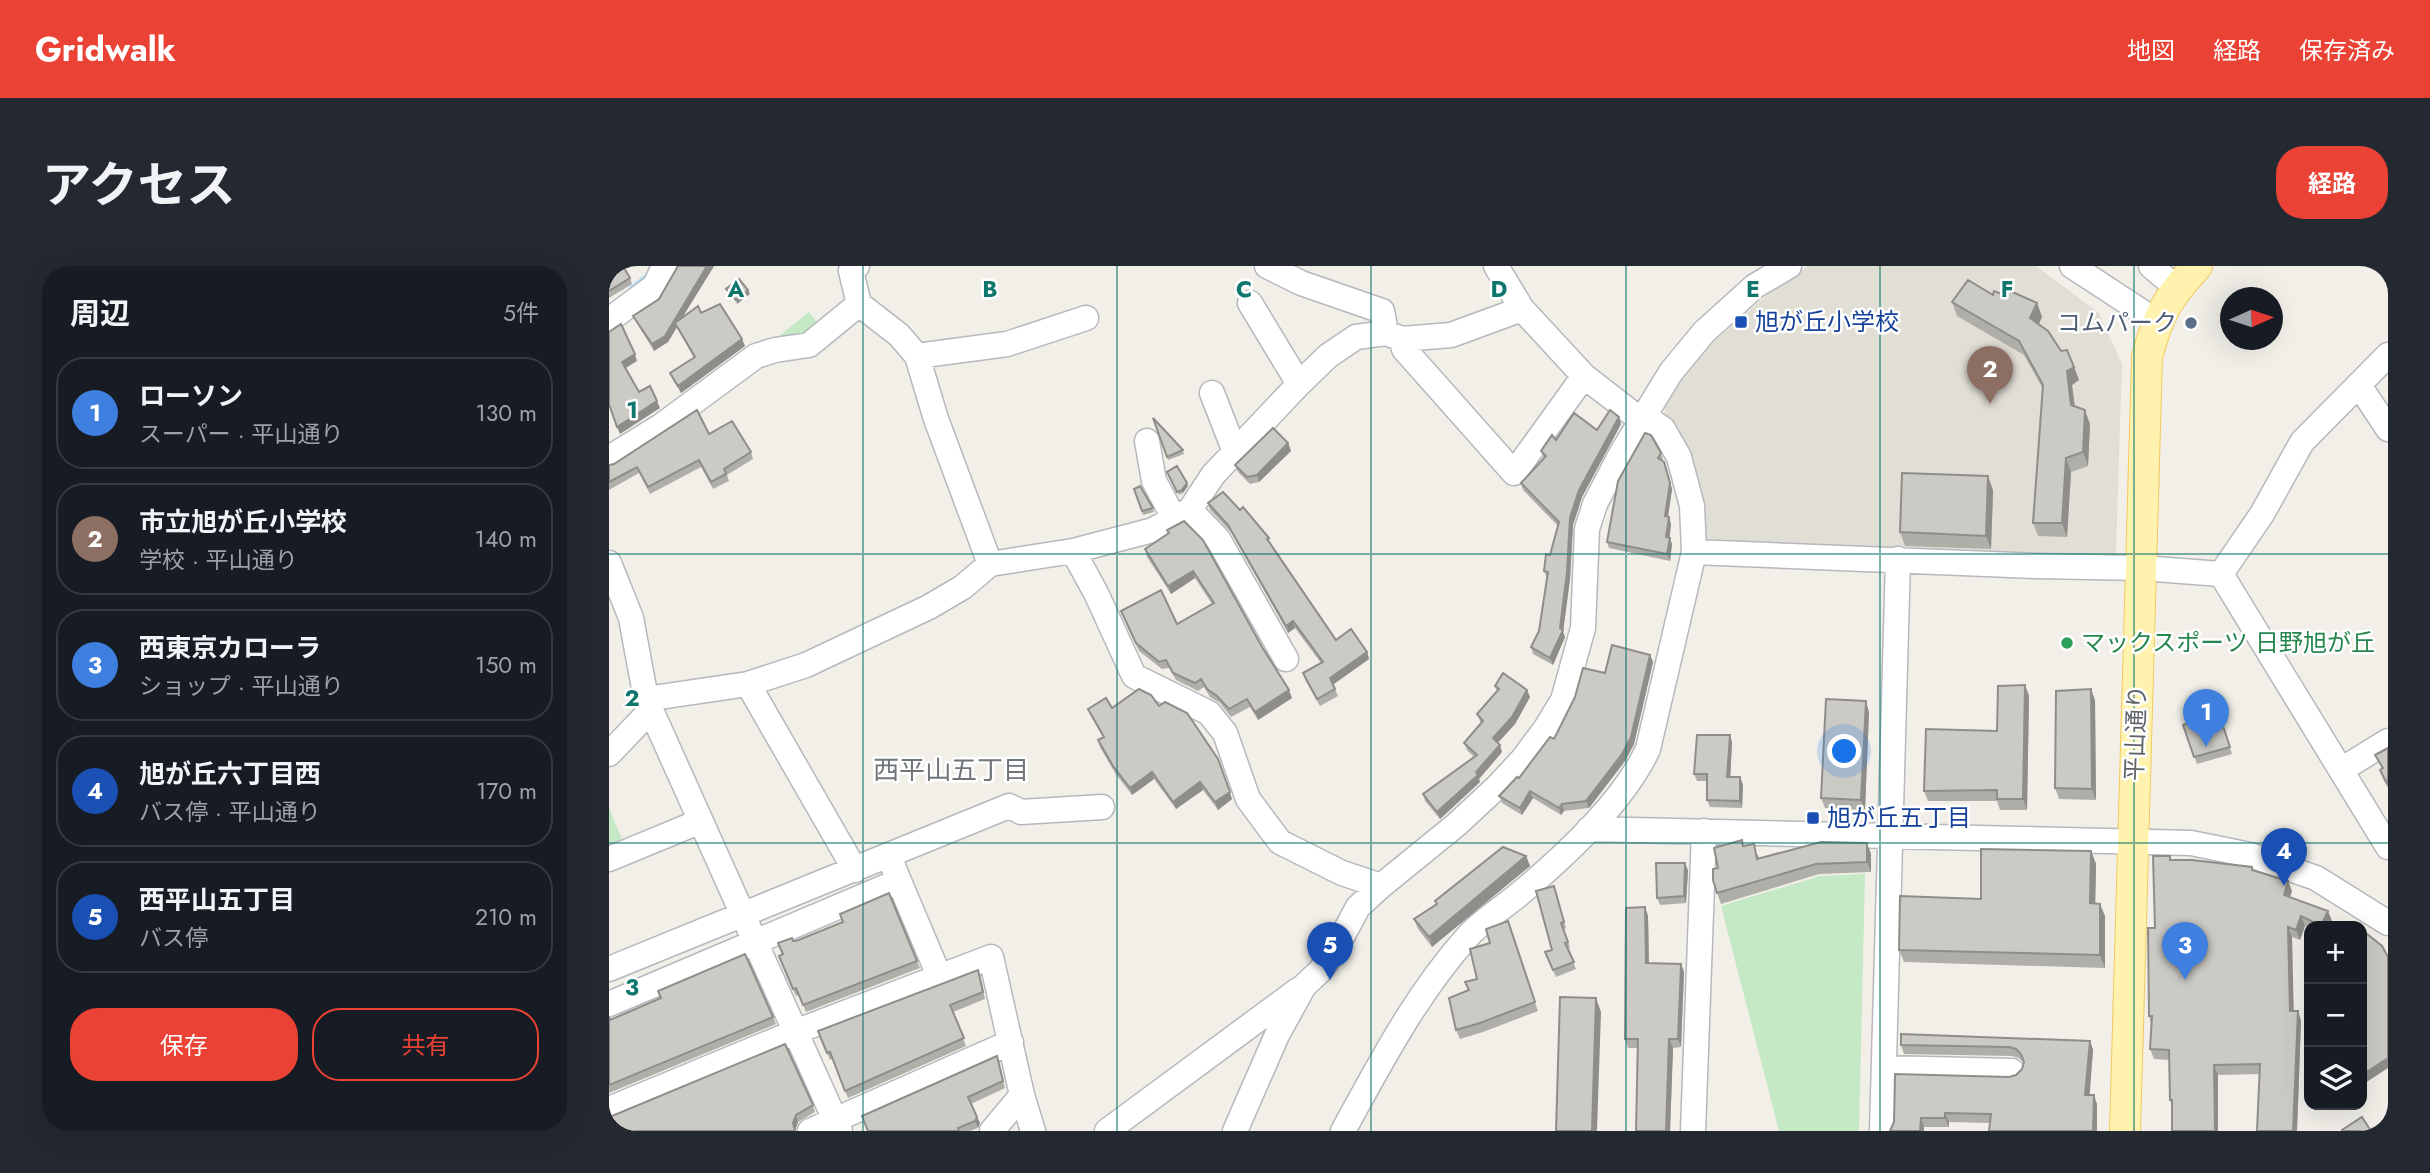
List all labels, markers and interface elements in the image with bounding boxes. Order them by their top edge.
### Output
text: Gridwalk [35,26,176,73]
text: 地図 [2127,33,2175,68]
text: 経路 [2213,33,2261,68]
text: 保存済み [2299,33,2395,68]
button: 経路 [2276,146,2388,219]
text: アクセス [42,150,236,220]
text: A [727,272,745,306]
text: B [982,272,998,306]
text: C [1236,272,1252,306]
text: D [1491,272,1508,306]
text: E [1746,272,1760,306]
text: F [2001,272,2013,306]
north arrow [2220,287,2283,350]
text: 周辺 [70,292,130,335]
text: 5件 [503,296,539,330]
place label: 旭が丘小学校 [1755,304,1899,339]
place label: コムパーク [2057,305,2177,340]
marker: 旭が丘小学校 [1733,314,1749,330]
marker: コムパーク [2183,315,2199,331]
pin: 2 [1967,346,2013,404]
text: ローソン [139,377,243,415]
text: 1 [626,393,638,427]
text: 1 [89,396,101,430]
text: 130 m [475,396,537,430]
text: スーパー · 平山通り [139,417,343,451]
text: 市立旭が丘小学校 [139,503,347,541]
text: 2 [87,522,103,556]
text: 140 m [475,522,537,556]
text: 学校 · 平山通り [139,543,298,577]
place label: マックスポーツ 日野旭が丘 [2081,625,2375,660]
text: 西東京カローラ [139,629,321,667]
marker: マックスポーツ 日野旭が丘 [2059,635,2075,651]
text: 3 [88,648,102,682]
text: 150 m [475,648,537,682]
text: ショップ · 平山通り [139,669,344,703]
text: 2 [624,681,640,715]
street label: 平山通り [2116,684,2155,782]
pin: 1 [2183,689,2229,747]
your location [1827,734,1861,768]
district label: 西平山五丁目 [873,751,1029,789]
text: 旭が丘六丁目西 [139,755,321,793]
text: 4 [87,774,103,808]
text: 170 m [476,774,537,808]
text: バス停 · 平山通り [139,795,321,829]
place label: 旭が丘五丁目 [1827,800,1971,835]
marker: 旭が丘五丁目 [1805,810,1821,826]
pin: 4 [2261,828,2307,886]
text: 西平山五丁目 [139,881,295,919]
text: 5 [88,900,102,934]
text: 210 m [475,900,537,934]
text: バス停 [139,921,208,955]
map controls [2304,921,2367,1110]
button: + [2304,921,2367,984]
pin: 5 [1307,922,1353,980]
pin: 3 [2162,922,2208,980]
text: 3 [625,970,639,1004]
button: − [2304,984,2367,1047]
button: 保存 [70,1008,298,1081]
button: 共有 [312,1008,539,1081]
button: layers [2304,1047,2367,1110]

